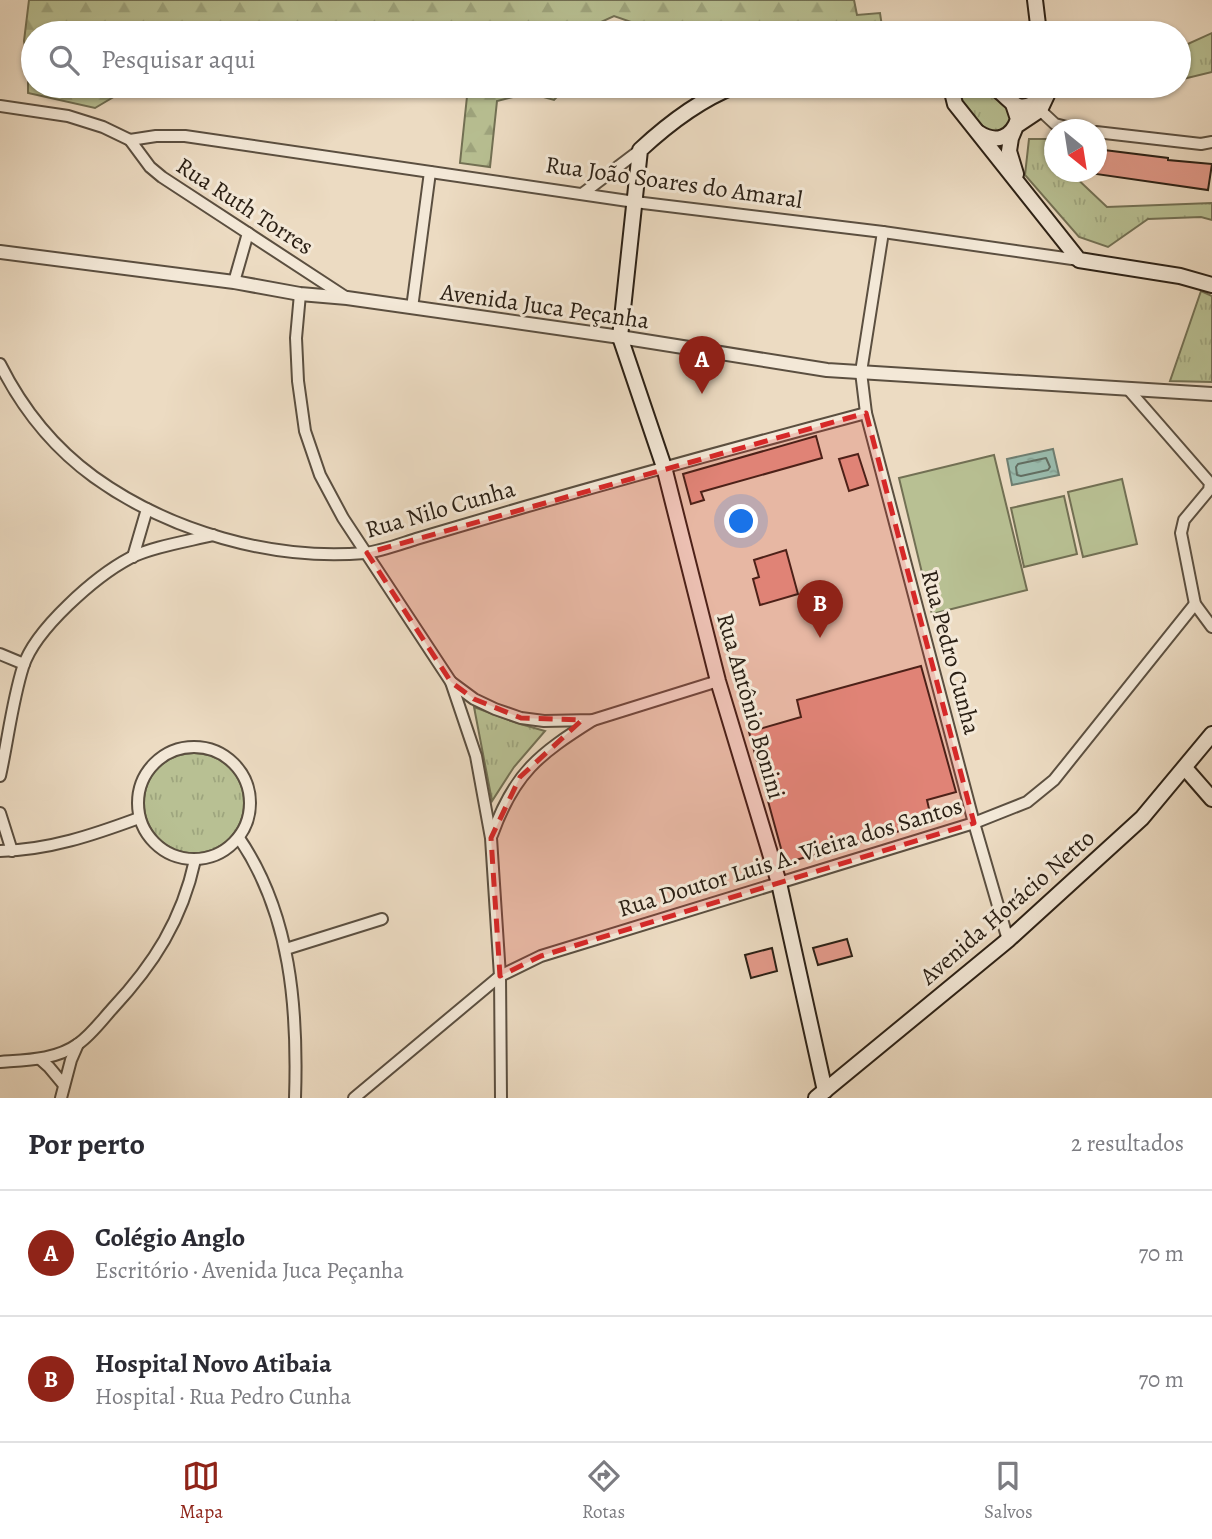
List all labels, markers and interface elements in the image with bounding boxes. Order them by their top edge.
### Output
search box [21,21,1191,98]
icon: search [45,41,83,79]
text: Pesquisar aqui [101,42,256,77]
north arrow [1044,119,1107,182]
street label: Rua João Soares do Amaral [543,148,805,216]
street label: Rua Ruth Torres [170,150,320,262]
street label: Avenida Juca Peçanha [438,275,652,337]
pin: A [679,336,725,394]
street label: Rua Nilo Cunha [361,472,519,546]
your location [724,504,758,538]
street label: Rua Pedro Cunha [914,566,989,739]
pin: B [797,580,843,638]
street label: Rua Antônio Bonini [709,609,793,803]
street label: Rua Doutor Luis A. Vieira dos Santos [614,789,966,925]
street label: Avenida Horácio Netto [912,822,1101,993]
text: Por perto [28,1124,145,1164]
text: 2 resultados [1071,1128,1184,1159]
text: Colégio Anglo [95,1220,245,1255]
text: A [44,1238,58,1269]
text: 70 m [1138,1238,1184,1269]
text: Escritório · Avenida Juca Peçanha [95,1255,404,1286]
text: Hospital Novo Atibaia [95,1346,332,1381]
text: B [44,1364,58,1395]
text: 70 m [1138,1364,1184,1395]
text: Hospital · Rua Pedro Cunha [95,1381,351,1412]
tab: Mapa [179,1457,223,1525]
tab: Rotas [582,1457,625,1525]
tab: Salvos [984,1457,1033,1525]

